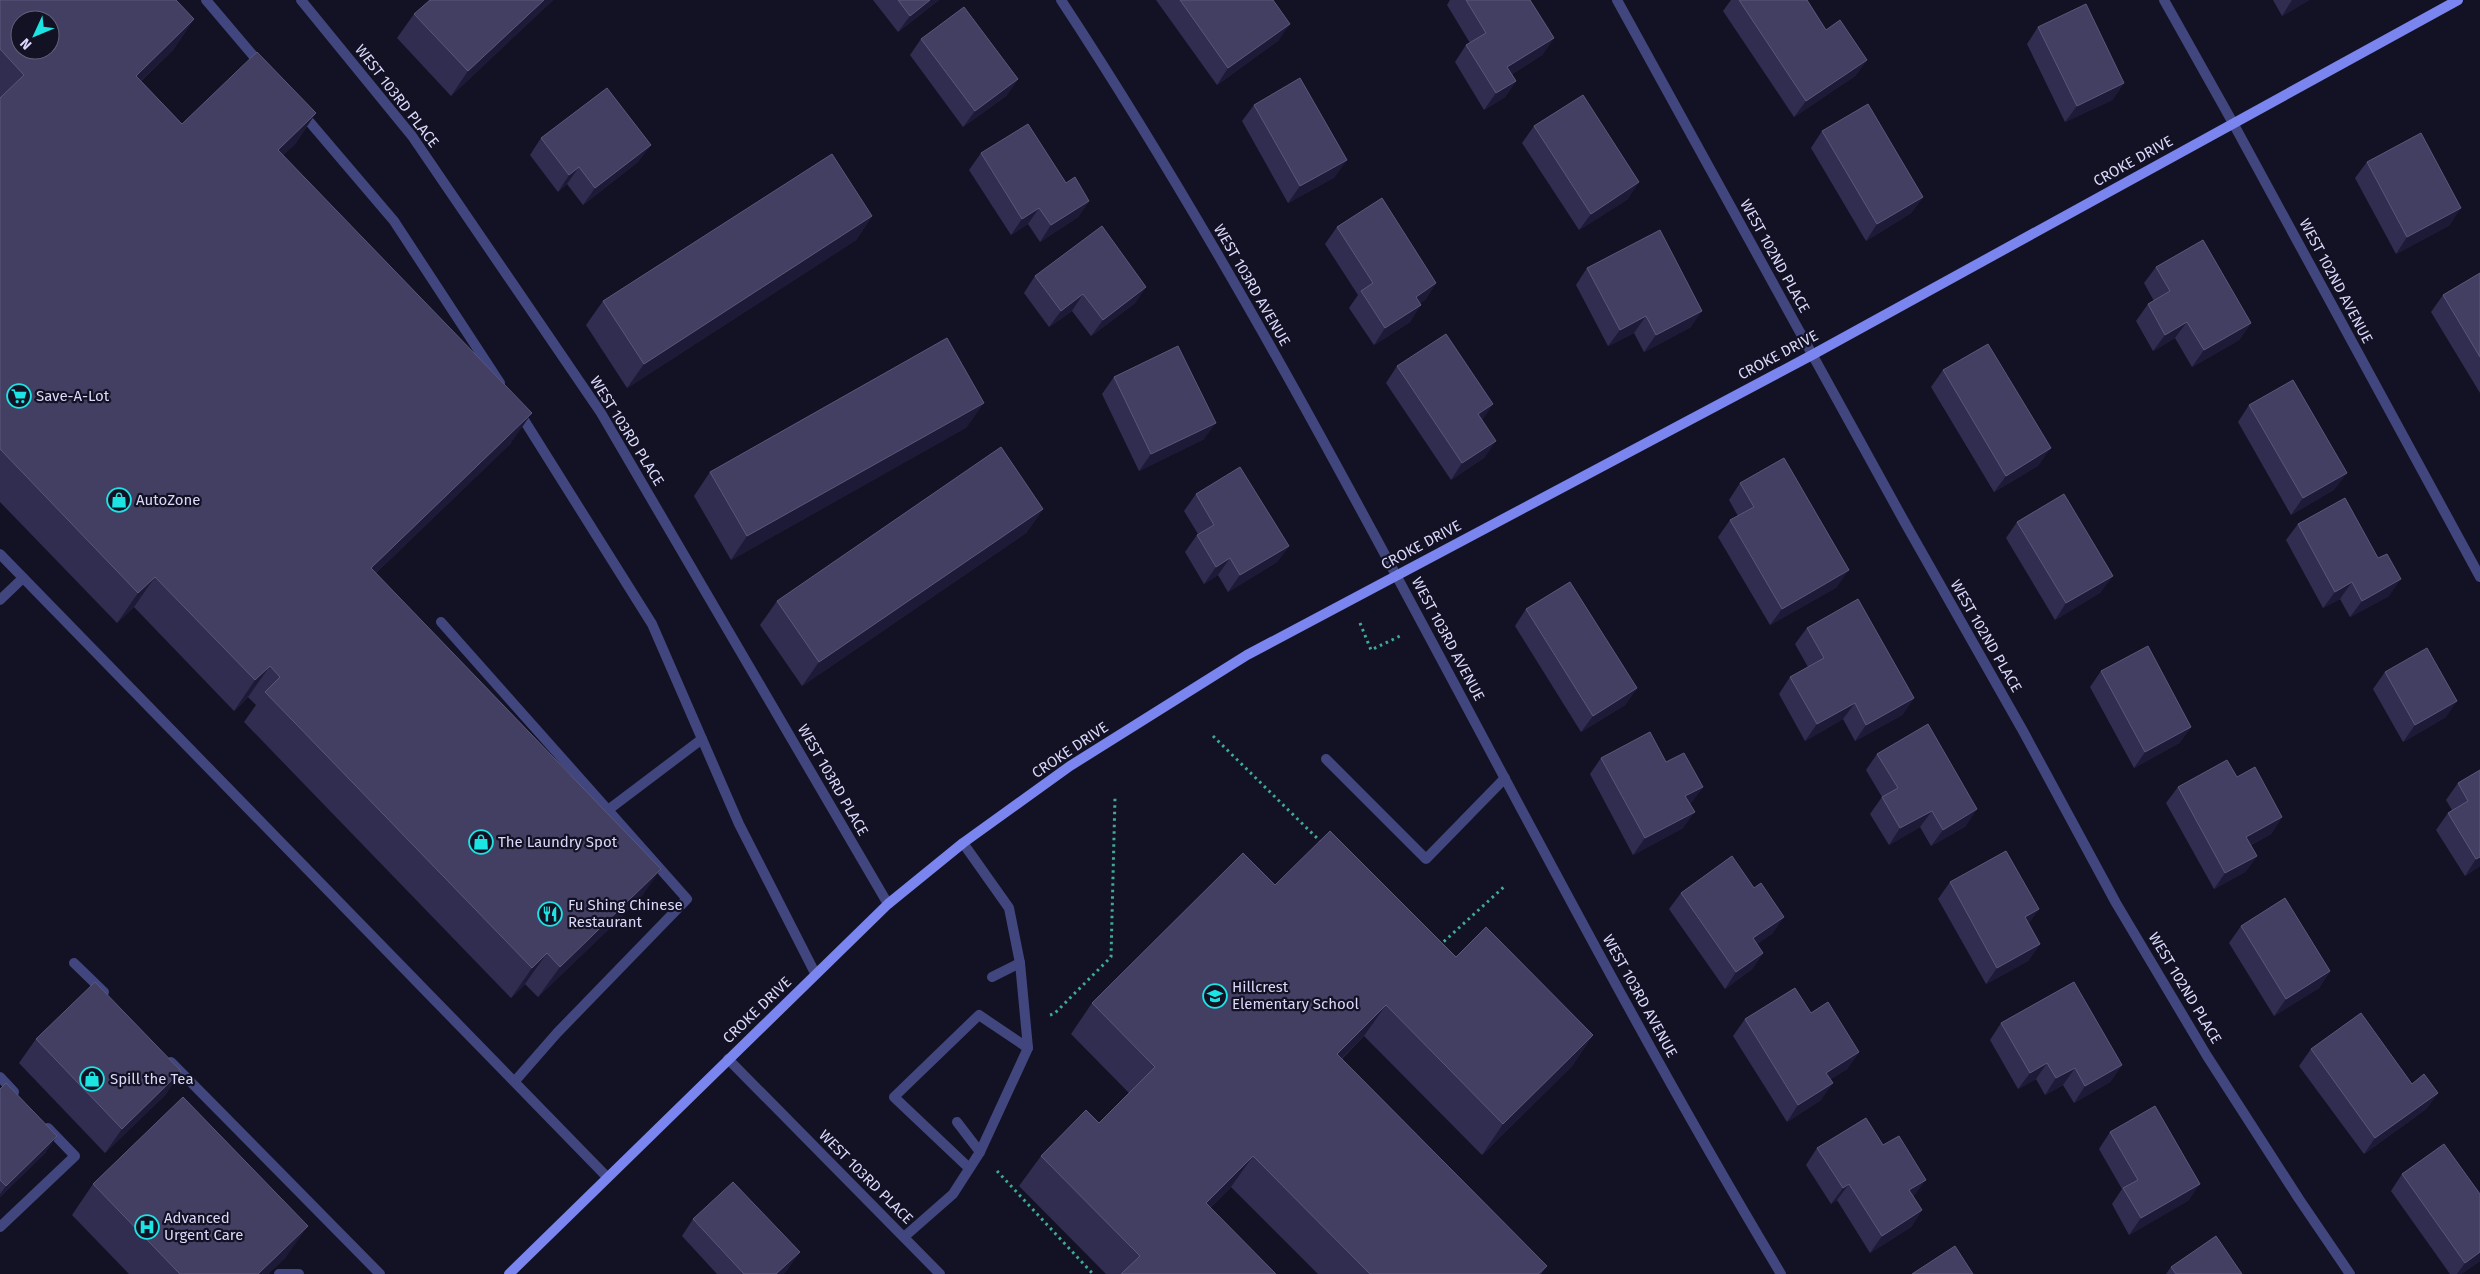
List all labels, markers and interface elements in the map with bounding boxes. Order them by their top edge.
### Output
north arrow [10,10,60,60]
text: N [17,34,35,53]
street label: WEST 103RD PLACE [351,41,443,151]
street label: CROKE DRIVE [2090,132,2176,190]
street label: WEST 102ND PLACE [1736,196,1814,316]
street label: WEST 102ND AVENUE [2295,216,2377,346]
street label: WEST 103RD AVENUE [1210,221,1294,349]
street label: CROKE DRIVE [1735,326,1821,384]
street label: WEST 103RD PLACE [586,373,668,489]
supermarket icon: Save-A-Lot [6,383,32,409]
place label: Save-A-Lot [36,387,110,405]
shop icon: AutoZone [106,487,132,513]
place label: AutoZone [136,491,201,509]
street label: CROKE DRIVE [1378,516,1464,574]
street label: WEST 103RD AVENUE [1408,574,1488,704]
street label: WEST 102ND PLACE [1946,577,2026,695]
street label: CROKE DRIVE [1028,718,1112,782]
street label: WEST 103RD PLACE [794,721,872,839]
shop icon: The Laundry Spot [468,829,494,855]
place label: The Laundry Spot [498,833,618,851]
place label: Fu Shing Chinese Restaurant [568,896,683,931]
restaurant icon: Fu Shing Chinese Restaurant [537,901,563,927]
street label: WEST 102ND PLACE [2145,929,2225,1047]
street label: WEST 103RD AVENUE [1599,931,1681,1061]
street label: CROKE DRIVE [719,973,795,1047]
place label: Hillcrest Elementary School [1232,978,1360,1013]
school or university icon: Hillcrest Elementary School [1202,983,1228,1009]
shop icon: Spill the Tea [79,1066,105,1092]
place label: Spill the Tea [110,1070,194,1088]
street label: WEST 103RD PLACE [815,1126,917,1228]
place label: Advanced Urgent Care [164,1209,243,1244]
hospital icon: Advanced Urgent Care [134,1214,160,1240]

